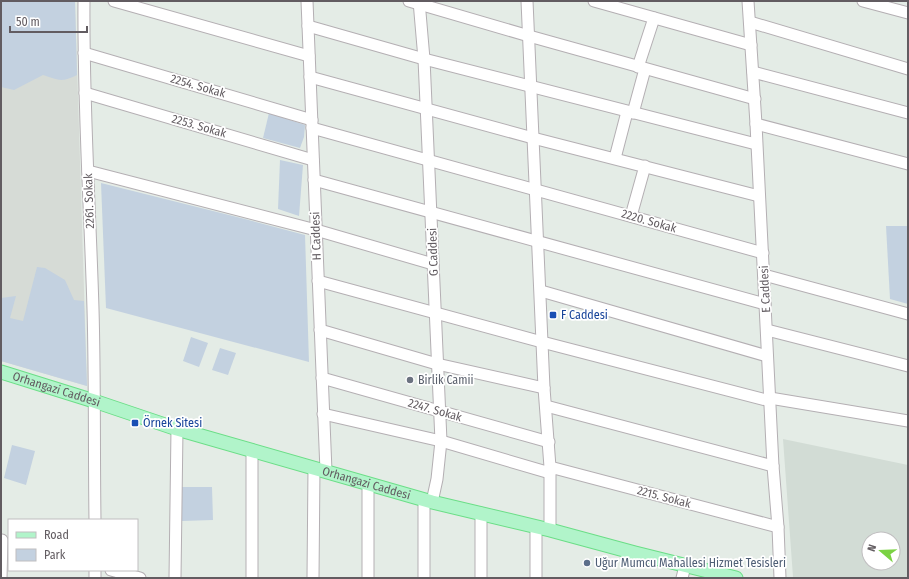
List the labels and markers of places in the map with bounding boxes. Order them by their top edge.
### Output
place label: F Caddesi [561,308,608,322]
marker: F Caddesi [548,310,558,320]
place label: Birlik Camii [418,373,474,387]
marker: Birlik Camii [405,375,415,385]
place label: Örnek Sitesi [143,414,202,430]
marker: Örnek Sitesi [130,418,140,428]
place label: Uğur Mumcu Mahallesi Hizmet Tesisleri [595,556,786,570]
marker: Uğur Mumcu Mahallesi Hizmet Tesisleri [582,558,592,568]

